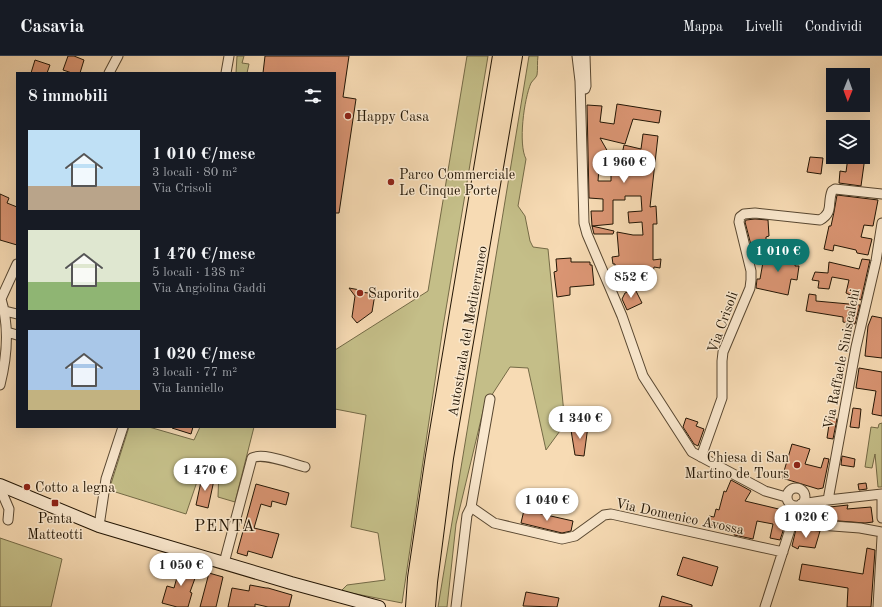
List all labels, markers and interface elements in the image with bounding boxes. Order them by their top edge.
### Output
text: Casavia [20,18,84,37]
text: Mappa [683,20,723,34]
text: Livelli [745,20,783,34]
text: Condividi [805,20,862,34]
north arrow [826,68,870,112]
map controls [826,68,870,164]
icon: filters [302,85,324,107]
text: 8 immobili [28,88,108,105]
place label: Happy Casa [356,110,429,124]
marker: Happy Casa [343,111,353,121]
button: layers [826,120,870,164]
icon: home [60,146,108,194]
text: 1 010 €/mese [152,146,255,163]
pin: 1 960 € [587,150,661,184]
text: 1 960 € [602,156,646,169]
text: 3 locali · 80 m² [152,166,237,179]
place label: Parco Commerciale Le Cinque Porte [399,168,515,198]
marker: Parco Commerciale Le Cinque Porte [386,177,396,187]
text: Via Crisoli [152,182,212,195]
pin: 1 010 € [741,239,815,273]
street label: Autostrada del Mediterraneo [446,245,490,418]
text: 1 010 € [756,245,800,258]
icon: home [60,246,108,294]
text: 1 470 €/mese [152,246,255,263]
pin: 852 € [603,265,659,299]
text: 5 locali · 138 m² [152,266,245,279]
text: 852 € [614,271,648,284]
text: Via Angiolina Gaddi [152,282,266,295]
place label: Saporito [368,287,419,301]
marker: Saporito [355,288,365,298]
street label: Via Raffaele Siniscalchi [821,288,863,431]
street label: Via Crisoli [705,290,741,355]
icon: home [60,346,108,394]
text: 1 020 €/mese [152,346,255,363]
text: 3 locali · 77 m² [152,366,237,379]
text: Via Ianniello [152,382,224,395]
pin: 1 340 € [543,406,617,440]
text: 1 340 € [558,412,602,425]
place label: Chiesa di San Martino de Tours [685,451,789,481]
pin: 1 470 € [168,458,242,492]
marker: Chiesa di San Martino de Tours [792,460,802,470]
text: 1 470 € [183,464,227,477]
place label: Cotto a legna [35,481,115,495]
marker: Cotto a legna [22,482,32,492]
pin: 1 040 € [510,488,584,522]
text: 1 040 € [525,494,569,507]
street label: Via Domenico Avossa [614,497,745,537]
marker: Penta Matteotti [50,498,60,508]
pin: 1 020 € [769,505,843,539]
text: 1 020 € [784,511,828,524]
place label: Penta Matteotti [27,512,83,542]
district label: PENTA [194,519,256,535]
pin: 1 050 € [144,553,218,587]
text: 1 050 € [159,559,203,572]

